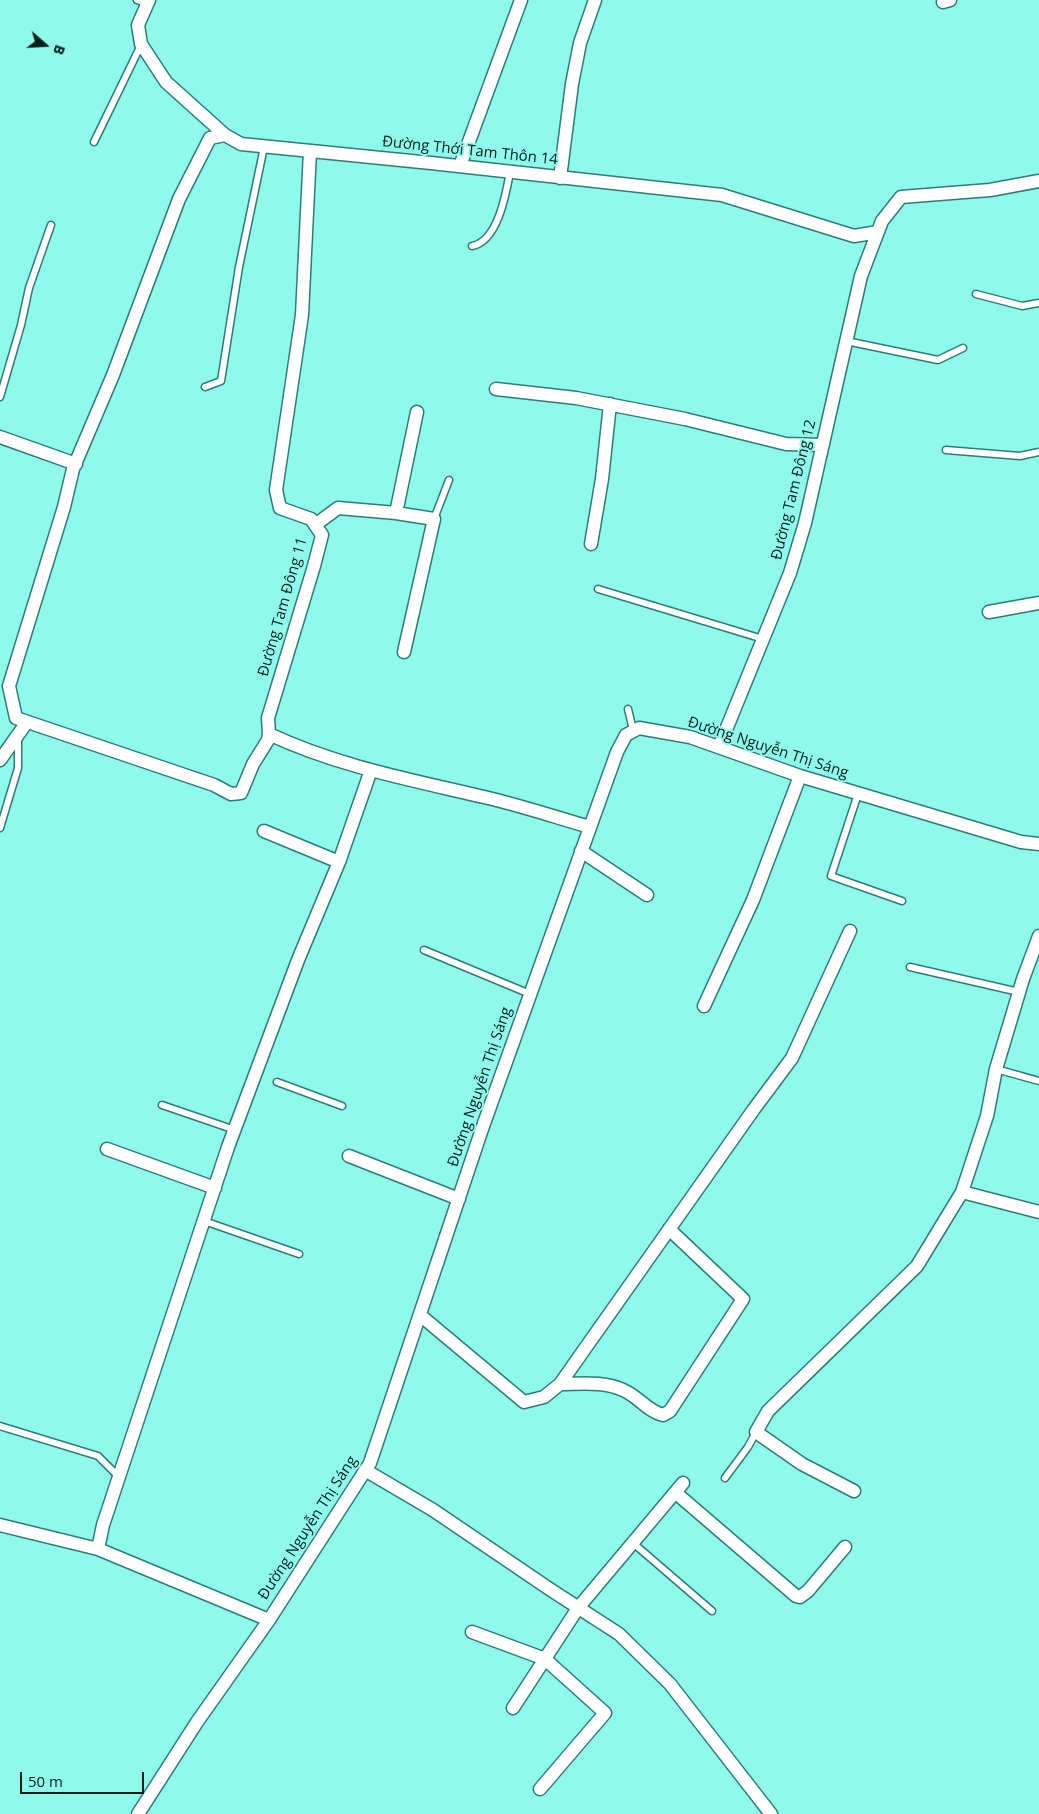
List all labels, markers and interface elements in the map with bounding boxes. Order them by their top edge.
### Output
north arrow [20,20,70,70]
text: B [49,43,70,58]
street label: Đường Thới Tam Thôn 14 [381,133,559,169]
street label: Đường Tam Đông 12 [768,418,820,562]
street label: Đường Tam Đông 11 [255,535,311,679]
street label: Đường Nguyễn Thị Sáng [685,713,851,783]
street label: Đường Nguyễn Thị Sáng [444,1005,516,1169]
street label: Đường Nguyễn Thị Sáng [255,1453,361,1603]
scale bar [22,1762,146,1794]
text: 50 m [28,1771,63,1791]

